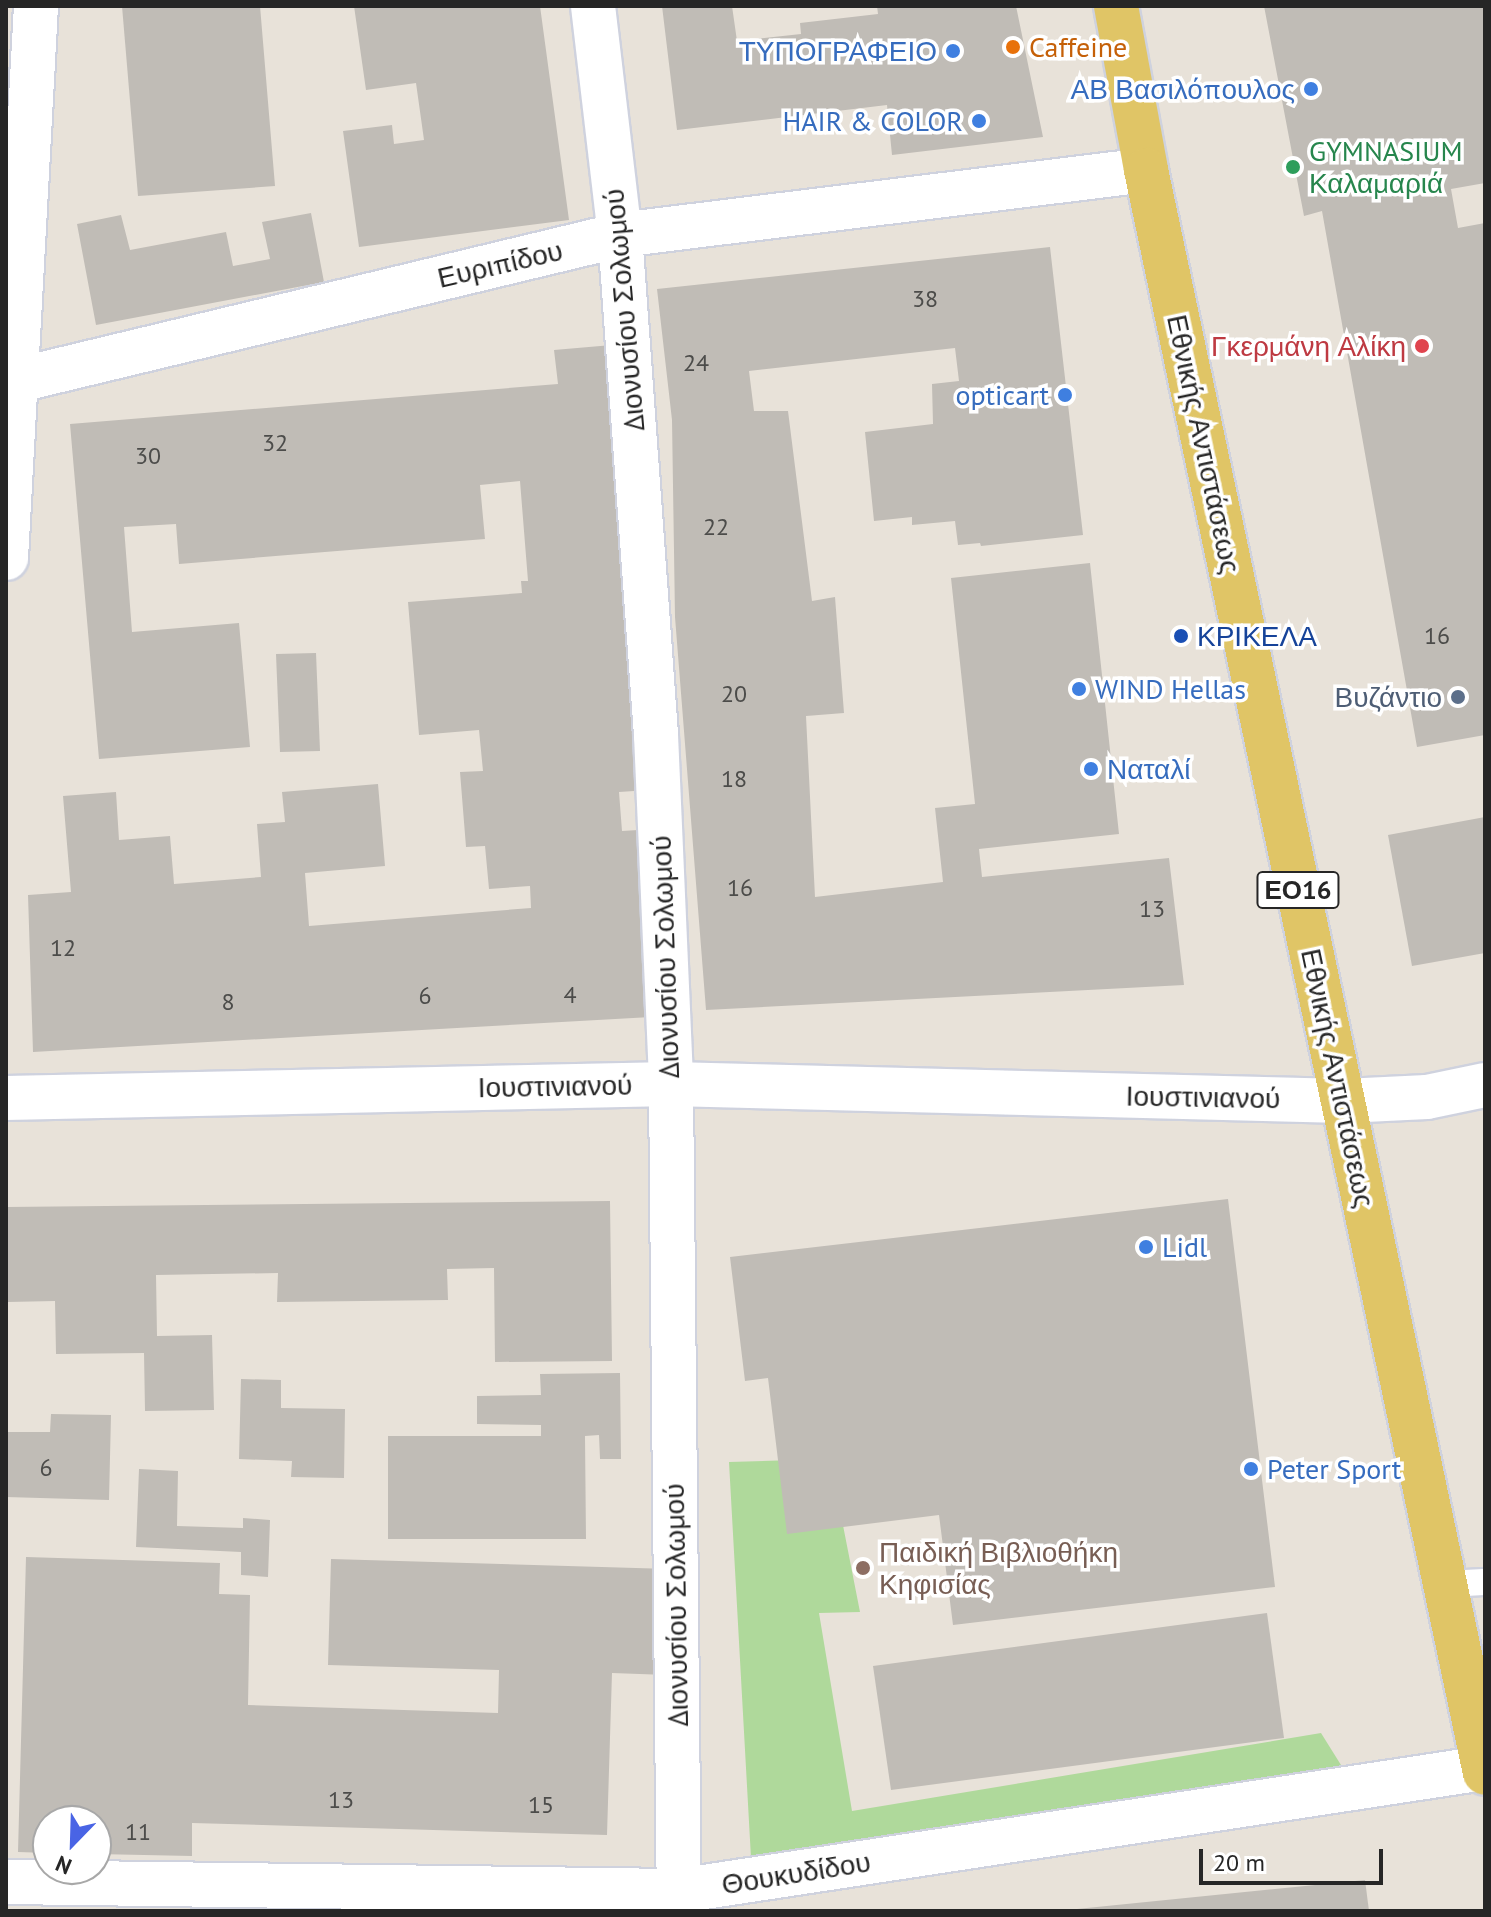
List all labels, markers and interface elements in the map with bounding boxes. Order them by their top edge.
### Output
place label: Caffeine [1029,30,1127,64]
place label: ΤΥΠΟΓΡΑΦΕΙΟ [739,34,937,68]
marker: Caffeine [1004,38,1022,56]
marker: ΤΥΠΟΓΡΑΦΕΙΟ [944,42,962,60]
place label: ΑΒ Βασιλόπουλος [1071,72,1295,106]
marker: ΑΒ Βασιλόπουλος [1302,80,1320,98]
place label: HAIR & COLOR [782,104,963,138]
marker: HAIR & COLOR [970,112,988,130]
place label: GYMNASIUM Καλαμαριά [1309,134,1463,200]
marker: GYMNASIUM Καλαμαριά [1284,158,1302,176]
street label: Διονυσίου Σολωμού [597,187,651,433]
street label: Ευριπίδου [434,233,566,295]
house number: 38 [912,285,938,313]
street label: Εθνικής Αντιστάσεως [1160,312,1248,576]
place label: Γκερμάνη Αλίκη [1211,329,1406,363]
marker: Γκερμάνη Αλίκη [1413,337,1431,355]
house number: 24 [683,349,709,377]
place label: opticart [955,378,1049,412]
marker: opticart [1056,386,1074,404]
house number: 32 [262,429,288,457]
house number: 30 [135,442,161,470]
house number: 22 [703,513,729,541]
place label: ΚΡΙΚΕΛΑ [1197,619,1317,653]
house number: 16 [1424,622,1450,650]
marker: ΚΡΙΚΕΛΑ [1172,627,1190,645]
place label: WIND Hellas [1095,672,1246,706]
house number: 20 [721,680,747,708]
marker: WIND Hellas [1070,680,1088,698]
place label: Βυζάντιο [1334,680,1442,714]
marker: Βυζάντιο [1449,688,1467,706]
place label: Ναταλί [1107,752,1190,786]
marker: Ναταλί [1082,760,1100,778]
house number: 18 [721,765,747,793]
street label: Διονυσίου Σολωμού [644,835,686,1079]
road number: ΕΟ16 [1256,868,1340,912]
house number: 16 [727,874,753,902]
house number: 13 [1139,895,1165,923]
house number: 12 [50,934,76,962]
street label: Εθνικής Αντιστάσεως [1294,946,1382,1210]
house number: 4 [563,981,577,1009]
house number: 6 [418,982,432,1010]
house number: 8 [221,988,235,1016]
street label: Ιουστινιανού [477,1068,633,1104]
street label: Ιουστινιανού [1125,1079,1281,1115]
place label: Lidl [1162,1230,1207,1264]
marker: Lidl [1137,1238,1155,1256]
place label: Peter Sport [1267,1452,1401,1486]
house number: 6 [39,1454,53,1482]
marker: Peter Sport [1242,1460,1260,1478]
street label: Διονυσίου Σολωμού [657,1483,695,1727]
place label: Παιδική Βιβλιοθήκη Κηφισίας [879,1535,1118,1601]
marker: Παιδική Βιβλιοθήκη Κηφισίας [854,1559,872,1577]
house number: 13 [328,1786,354,1814]
house number: 15 [528,1791,554,1819]
north arrow [32,1805,112,1885]
house number: 11 [125,1818,151,1846]
scale bar [1203,1833,1387,1883]
street label: Θουκυδίδου [719,1845,873,1901]
text: 20 m [1213,1847,1265,1878]
text: N [51,1850,76,1881]

